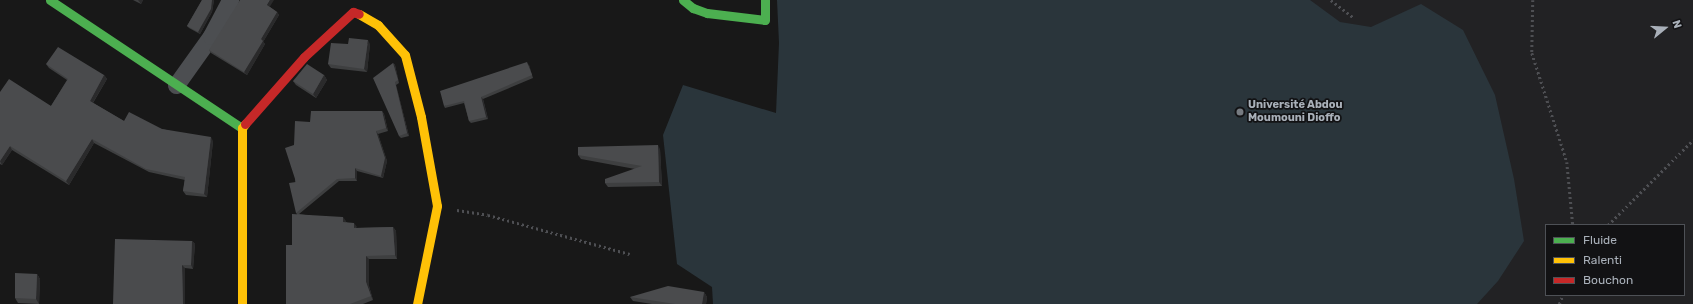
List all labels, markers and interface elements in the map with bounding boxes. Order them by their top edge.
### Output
north arrow [1645,8,1685,48]
text: N [1669,18,1684,30]
place label: Université Abdou Moumouni Dioffo [1248,99,1343,125]
marker: Université Abdou Moumouni Dioffo [1235,107,1245,117]
legend [1545,224,1685,296]
text: Fluide [1583,233,1617,247]
text: Ralenti [1583,253,1622,267]
text: Bouchon [1583,273,1633,287]

